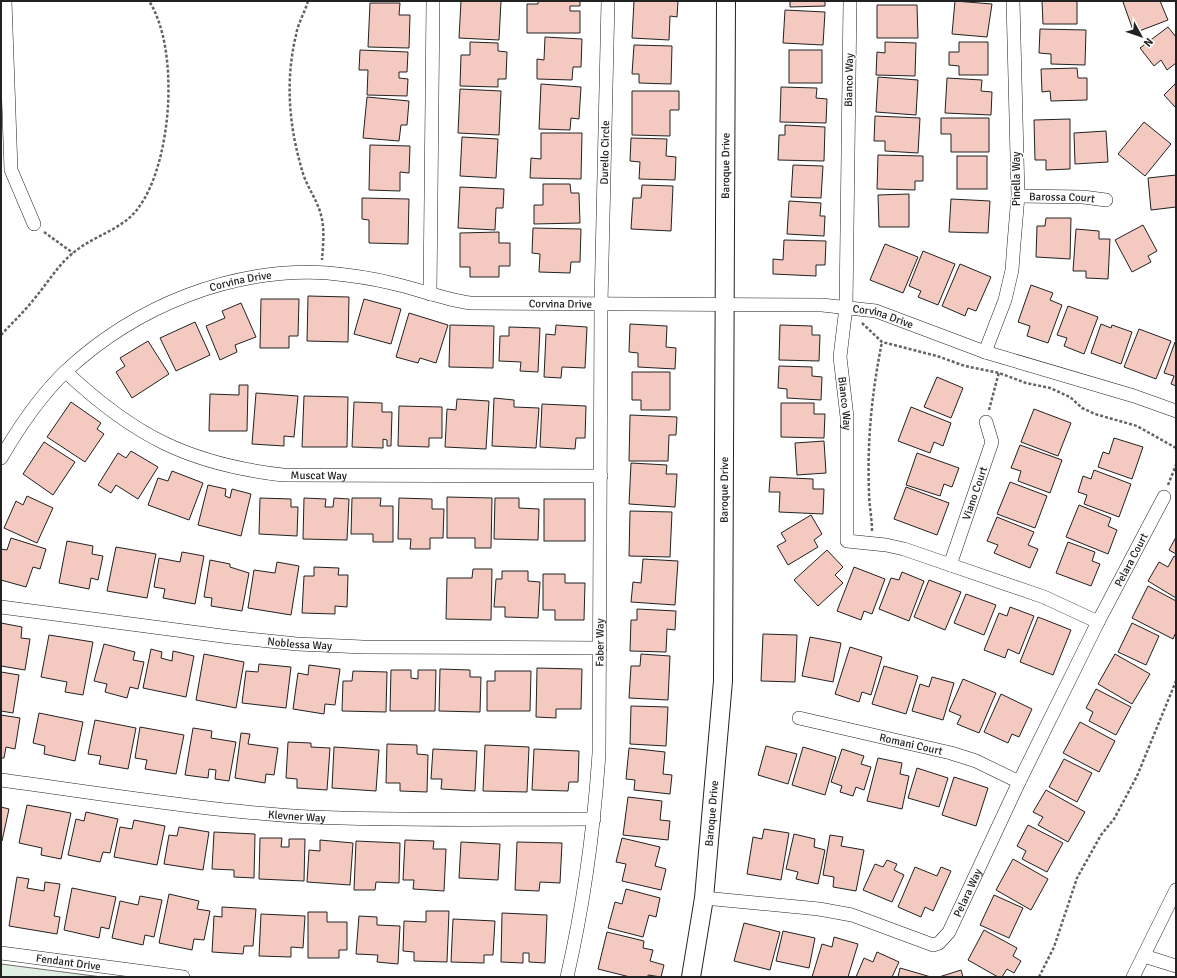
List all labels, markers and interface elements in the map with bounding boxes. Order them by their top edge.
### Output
north arrow [1121,16,1161,56]
text: N [1141,35,1156,49]
street label: Bianco Way [842,52,856,107]
street label: Durello Circle [597,120,612,185]
street label: Baroque Drive [719,133,732,199]
street label: Pinella Way [1010,151,1023,206]
street label: Barossa Court [1029,190,1096,205]
street label: Corvina Drive [208,268,272,294]
street label: Corvina Drive [529,297,592,310]
street label: Corvina Drive [852,302,915,331]
street label: Bianco Way [836,376,854,431]
street label: Baroque Drive [717,457,730,523]
street label: Viano Court [959,465,990,521]
street label: Muscat Way [291,469,348,482]
street label: Pelara Court [1111,531,1150,589]
street label: Faber Way [593,617,606,667]
street label: Noblessa Way [267,634,333,652]
street label: Romani Court [878,730,944,757]
street label: Baroque Drive [702,780,721,847]
street label: Klevner Way [267,808,327,824]
street label: Pelara Way [950,866,985,919]
street label: Fendant Drive [35,951,102,973]

